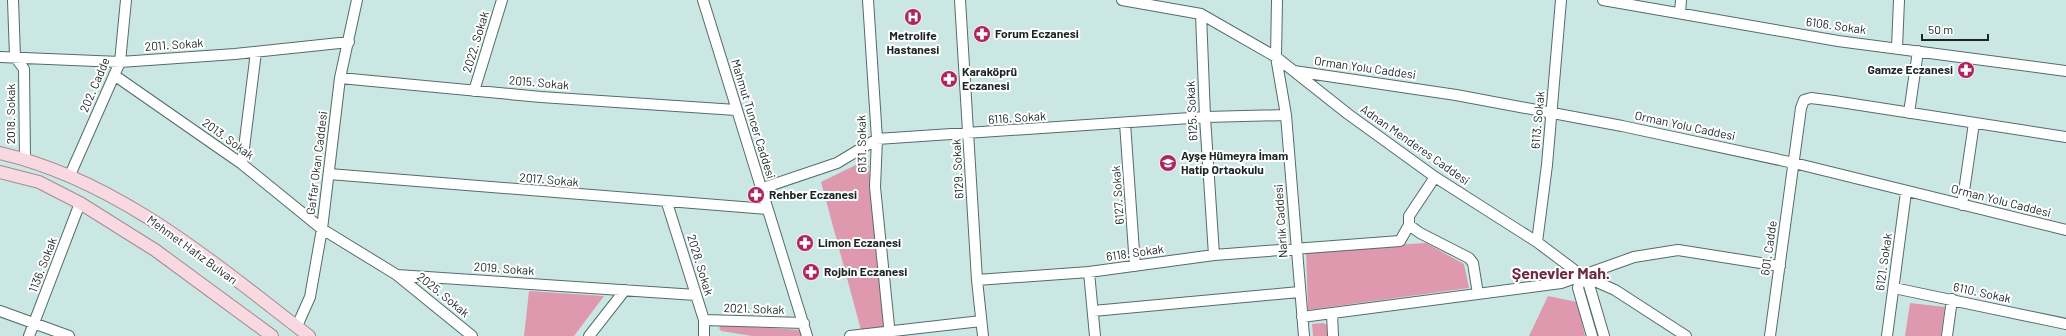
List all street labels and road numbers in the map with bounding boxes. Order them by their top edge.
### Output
street label: 2022. Sokak [459,9,491,74]
street label: 6106. Sokak [1805,14,1867,36]
street label: 2011. Sokak [144,35,204,53]
street label: Orman Yolu Caddesi [1313,53,1417,81]
street label: 202. Cadde [76,55,112,114]
street label: Mahmut Tuncer Caddesi [729,57,779,180]
street label: 2015. Sokak [508,72,570,92]
street label: 6125. Sokak [1182,81,1200,141]
street label: 2018. Sokak [3,84,17,144]
street label: 6113. Sokak [1528,90,1547,149]
street label: Adnan Menderes Caddesi [1358,101,1473,187]
street label: 6116. Sokak [988,108,1046,126]
street label: Orman Yolu Caddesi [1634,108,1737,143]
street label: Gaffar Okan Caddesi [303,110,329,216]
street label: 2013. Sokak [200,115,257,162]
street label: 6131. Sokak [853,115,869,173]
street label: 6129. Sokak [948,139,966,199]
street label: 6127. Sokak [1108,165,1126,225]
street label: 2017. Sokak [519,169,579,189]
street label: Orman Yolu Caddesi [1950,181,2053,219]
street label: Narlık Caddesi [1270,184,1290,258]
street label: Mehmet Hafız Bulvarı [145,212,240,287]
street label: 601. Cadde [1757,219,1779,276]
street label: 2028. Sokak [685,232,717,297]
street label: 6121. Sokak [1872,232,1894,292]
street label: 1136. Sokak [25,235,59,294]
street label: 6118. Sokak [1105,241,1165,263]
street label: 2019. Sokak [473,259,535,277]
street label: 2025. Sokak [415,269,473,320]
street label: 6110. Sokak [1952,279,2012,305]
street label: 2021. Sokak [723,300,785,316]

